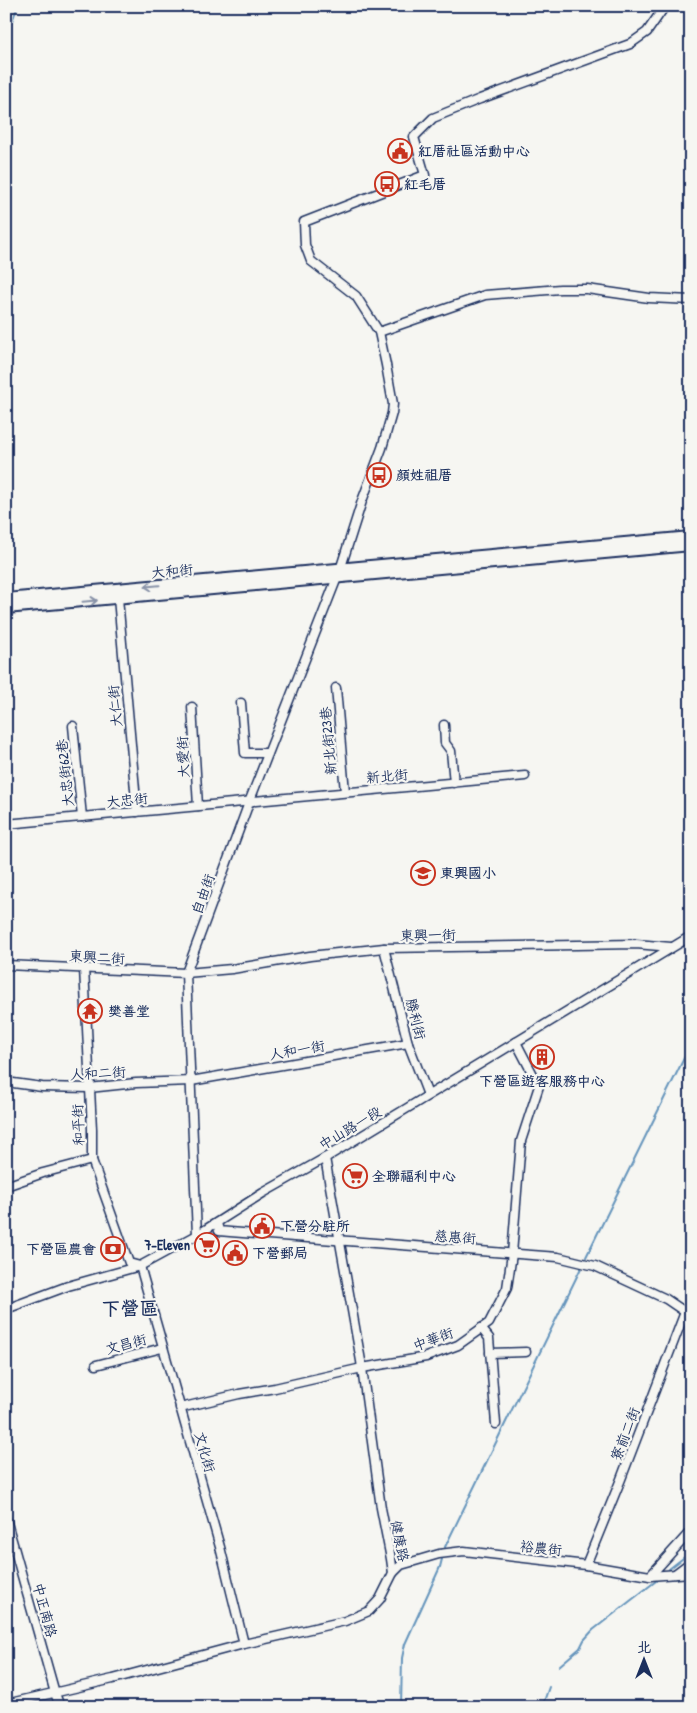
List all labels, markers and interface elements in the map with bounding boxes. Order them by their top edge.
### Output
public building icon: 紅厝社區活動中心 [387,138,413,164]
place label: 紅厝社區活動中心 [418,141,530,160]
bus stop icon: 紅毛厝 [374,171,400,197]
place label: 紅毛厝 [404,174,446,193]
bus stop icon: 顏姓祖厝 [366,462,392,488]
place label: 顏姓祖厝 [396,465,452,484]
street label: 大和街 [150,559,194,582]
one-way arrow [144,582,160,591]
one-way arrow [81,596,97,605]
street label: 大仁街 [103,684,126,728]
street label: 新北街23巷 [315,705,340,776]
street label: 大愛街 [172,736,193,778]
street label: 大忠街62巷 [51,737,78,808]
street label: 新北街 [365,764,409,787]
street label: 大忠街 [105,788,149,811]
school or university icon: 東興國小 [410,860,436,886]
place label: 東興國小 [440,863,496,882]
street label: 自由街 [186,871,219,917]
street label: 東興一街 [400,925,456,944]
street label: 東興二街 [69,946,125,967]
street label: 勝利街 [402,996,431,1042]
temple icon: 樊善堂 [77,998,103,1024]
place label: 樊善堂 [108,1001,150,1020]
street label: 人和一街 [268,1035,326,1064]
building icon: 下營區遊客服務中心 [529,1044,555,1070]
street label: 人和二街 [70,1062,126,1083]
place label: 下營區遊客服務中心 [479,1071,605,1090]
street label: 中山路一段 [315,1101,385,1154]
street label: 和平街 [67,1104,88,1146]
supermarket icon: 全聯福利中心 [342,1163,368,1189]
place label: 全聯福利中心 [372,1166,456,1185]
public building icon: 下營分駐所 [249,1213,275,1239]
place label: 下營分駐所 [280,1216,350,1235]
street label: 慈惠街 [433,1226,477,1247]
supermarket icon: 7-Eleven [194,1232,220,1258]
place label: 7-Eleven [143,1235,190,1254]
bank icon: 下營區農會 [100,1236,126,1262]
place label: 下營區農會 [26,1239,96,1258]
public building icon: 下營郵局 [222,1240,248,1266]
place label: 下營郵局 [252,1243,308,1262]
district label: 下營區 [101,1295,159,1321]
street label: 中華街 [410,1322,456,1355]
street label: 文昌街 [103,1329,149,1358]
street label: 寮前二街 [606,1404,643,1463]
street label: 文化街 [191,1429,220,1475]
street label: 健康路 [387,1518,414,1563]
street label: 裕農街 [519,1536,563,1559]
street label: 中正南路 [29,1580,62,1639]
north arrow [620,1636,670,1686]
text: 北 [637,1637,651,1656]

